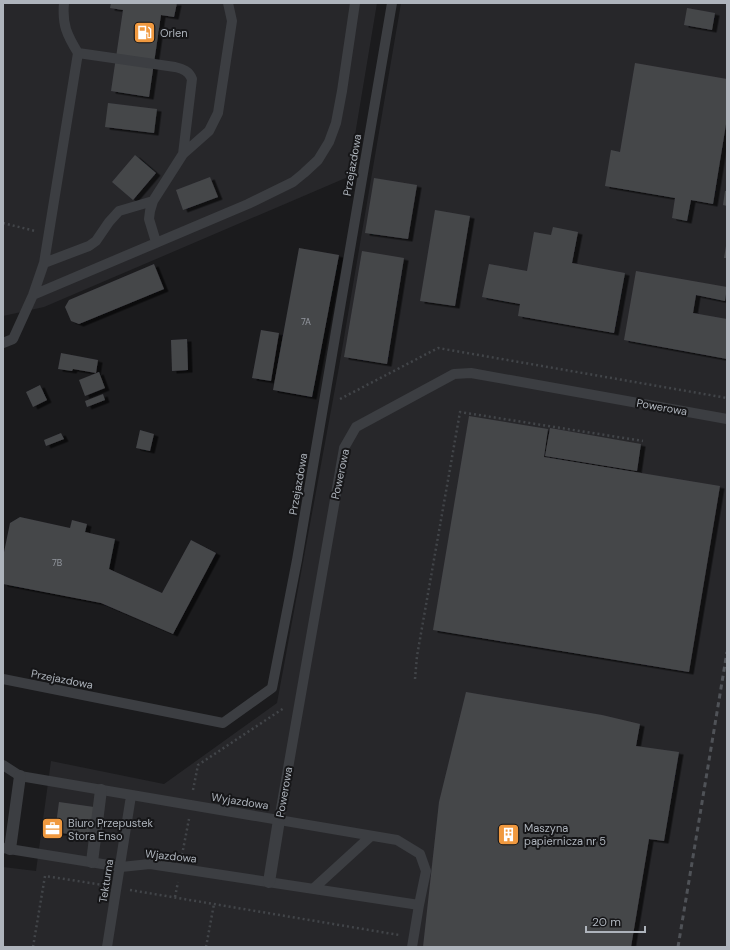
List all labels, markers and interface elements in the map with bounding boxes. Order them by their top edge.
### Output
fuel station icon: Orlen [131,20,157,46]
place label: Orlen [160,26,188,40]
street label: Przejazdowa [340,133,364,197]
house number: 7A [301,316,311,328]
street label: Powerowa [636,396,688,418]
street label: Powerowa [328,448,352,500]
street label: Przejazdowa [286,452,310,516]
house number: 7B [52,557,62,569]
street label: Przejazdowa [30,666,94,692]
street label: Powerowa [273,766,295,818]
street label: Wyjazdowa [210,790,270,812]
office icon: Biuro Przepustek Stora Enso [40,816,66,842]
place label: Biuro Przepustek Stora Enso [68,816,153,843]
building icon: Maszyna papiernicza nr 5 [495,821,521,847]
place label: Maszyna papiernicza nr 5 [524,821,606,848]
street label: Wjazdowa [145,846,197,866]
street label: Tekturna [96,858,116,904]
scale bar [586,908,645,934]
text: 20 m [592,914,621,930]

